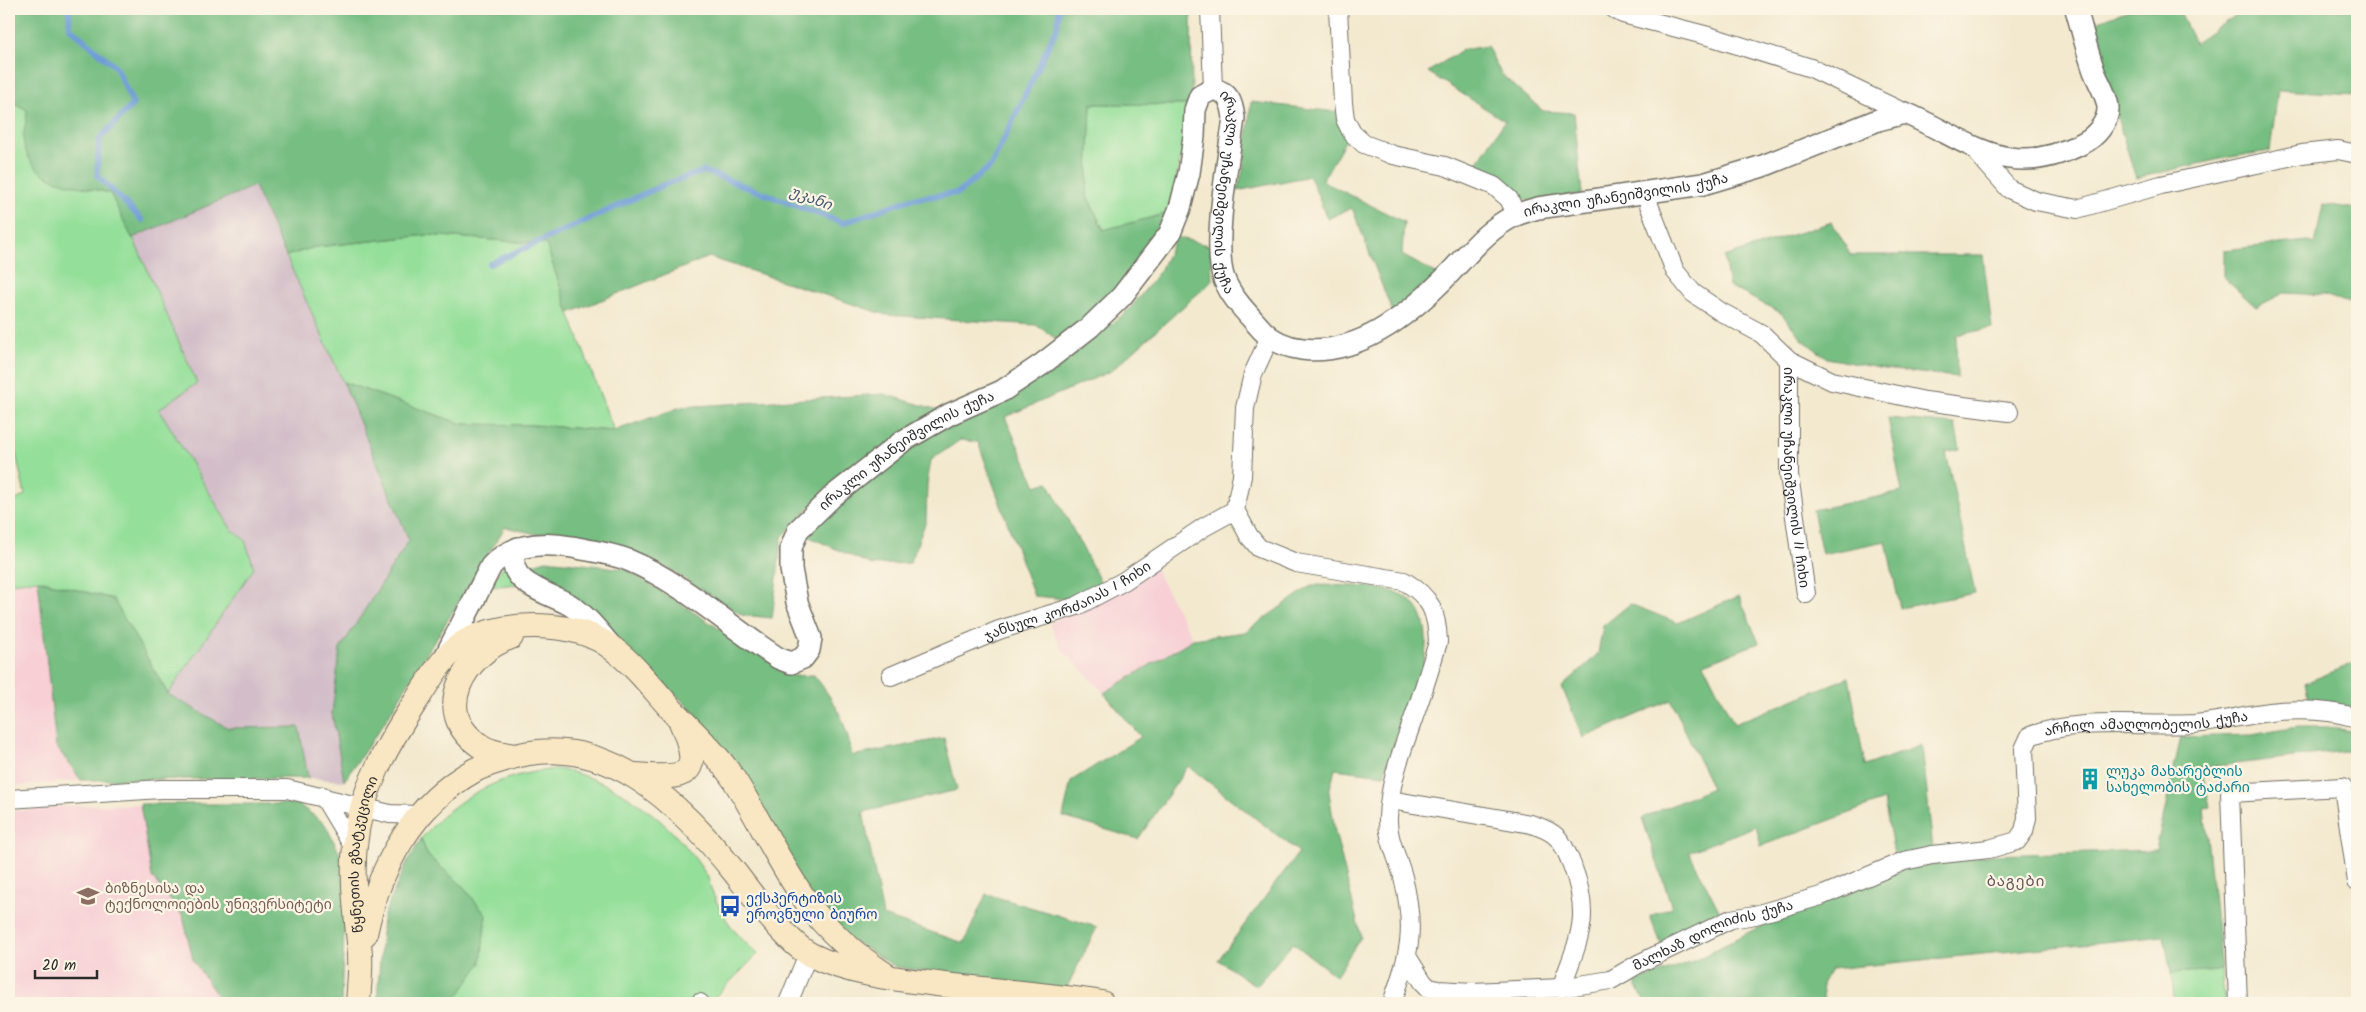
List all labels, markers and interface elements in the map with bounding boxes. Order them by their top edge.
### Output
street label: ირაკლი უჩანეიშვილის ქუჩა [1208,84,1244,299]
street label: ირაკლი უჩანეიშვილის ქუჩა [1521,167,1731,224]
water label: უკანი [786,180,836,218]
street label: ირაკლი უჩანეიშვილის II ჩიხი [1777,367,1815,589]
street label: ირაკლი უჩანეიშვილის ქუჩა [814,386,998,516]
street label: ჯანსულ კორძაიას I ჩიხი [980,556,1156,647]
street label: არჩილ ამაღლობელის ქუჩა [2042,706,2250,743]
place label: ლუკა მახარებლის სახელობის ტაძარი [2106,761,2250,799]
building icon: ლუკა მახარებლის სახელობის ტაძარი [2077,766,2103,792]
street label: წყნეთის გზატკეცილი [344,773,385,934]
district label: ბაგები [1987,870,2045,894]
place label: ბიზნესისა და ტექნოლოიების უნივერსიტეტი [105,878,332,916]
school or university icon: ბიზნესისა და ტექნოლოიების უნივერსიტეტი [75,883,101,909]
place label: ექსპერტიზის ეროვნული ბიურო [746,888,877,926]
bus stop icon: ექსპერტიზის ეროვნული ბიურო [717,893,743,919]
street label: მალხაზ დოლიძის ქუჩა [1629,895,1796,977]
scale bar [35,947,98,979]
text: 20 m [42,954,76,978]

